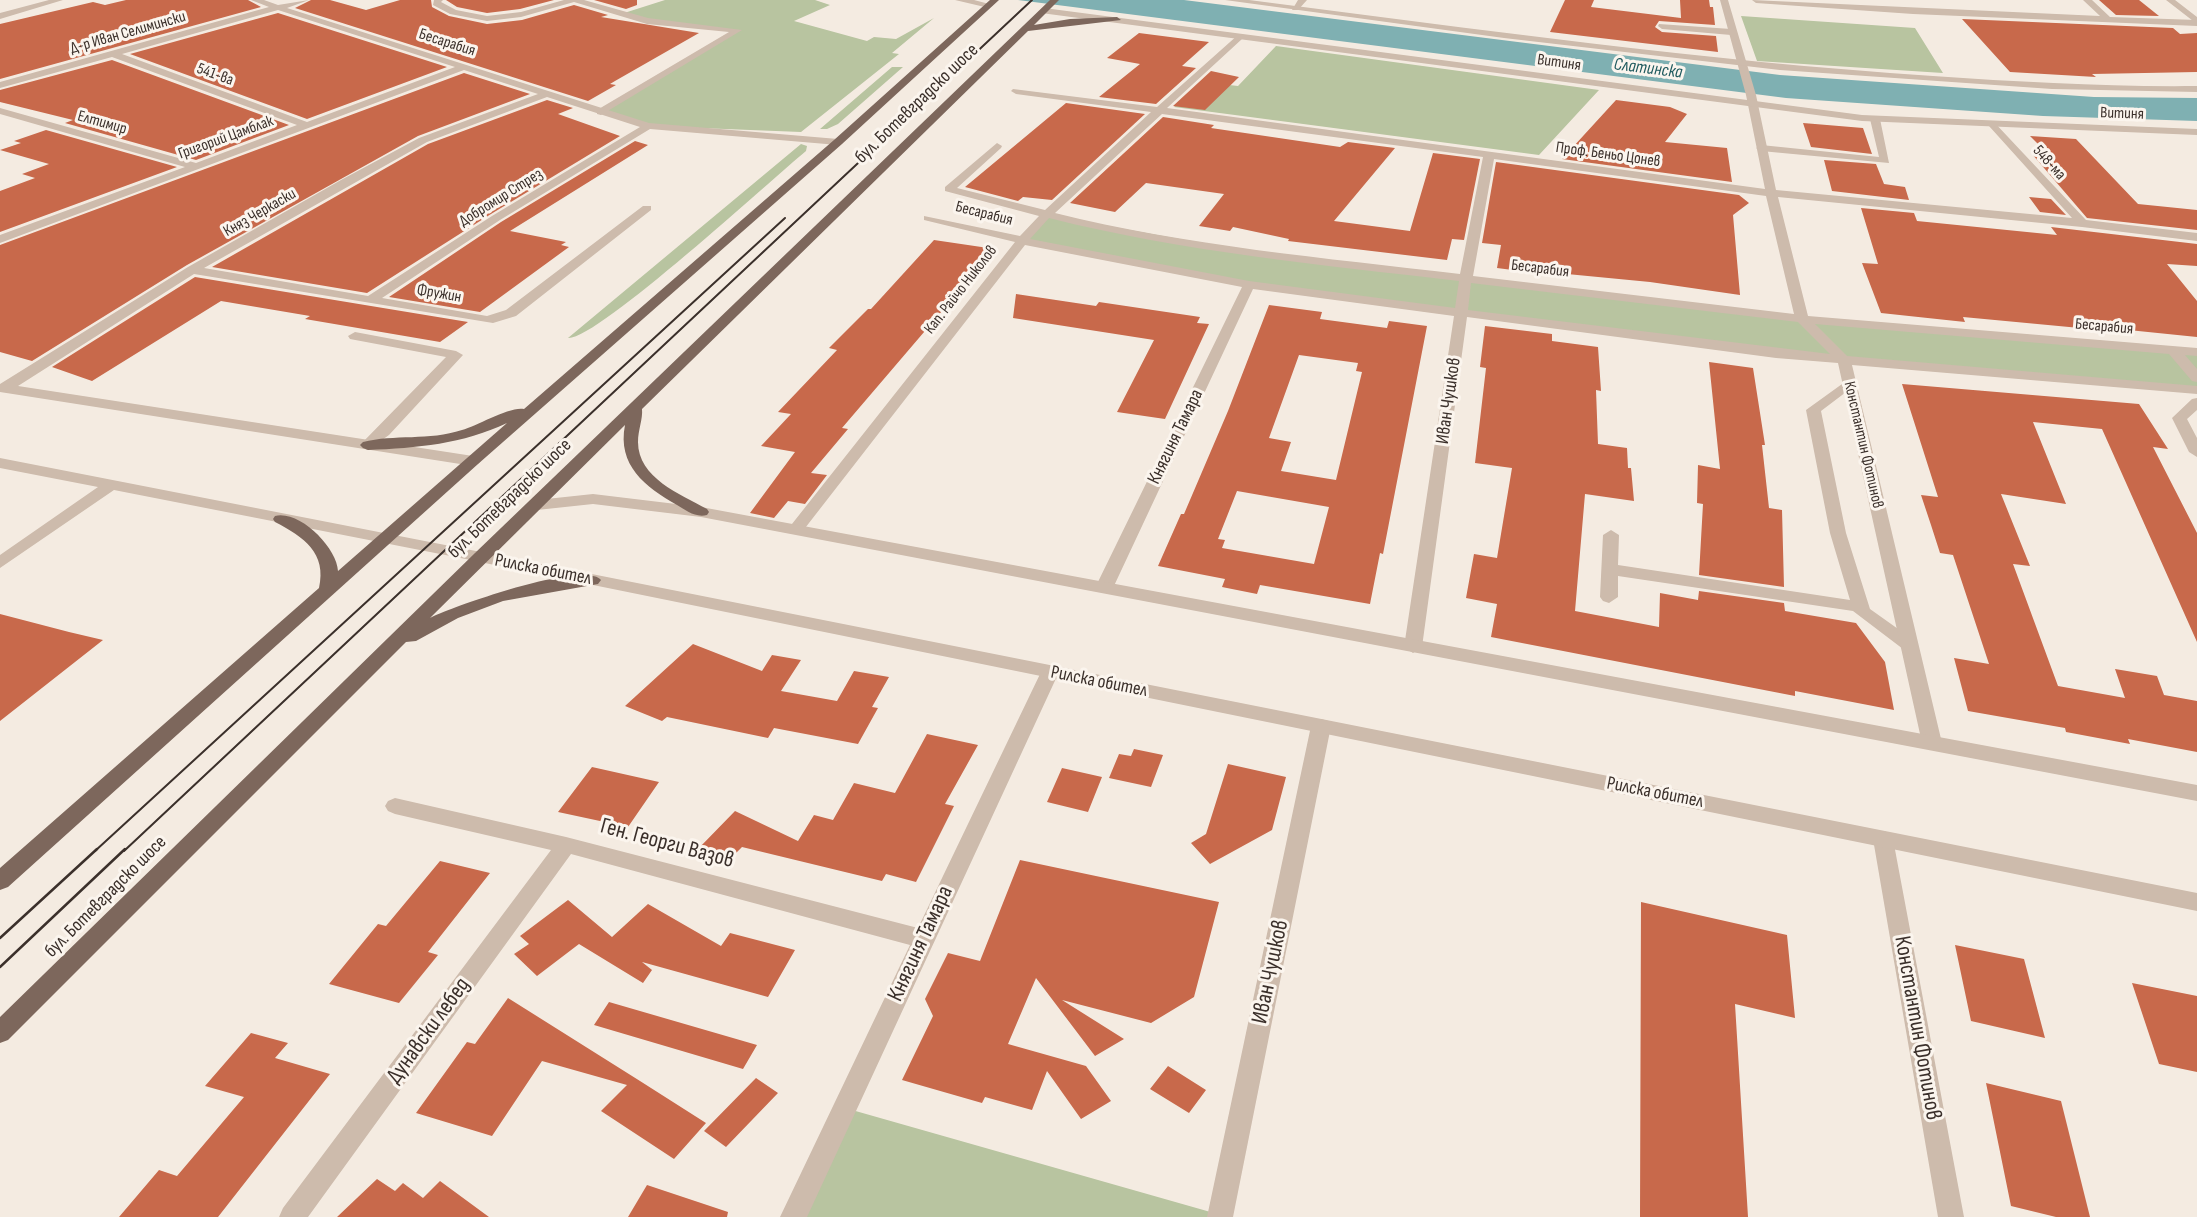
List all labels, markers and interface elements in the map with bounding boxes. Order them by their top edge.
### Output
street label: Д-р Иван Селимински [68,7,188,59]
street label: Бесарабия [416,25,478,61]
street label: бул. Ботевградско шосе [851,39,983,169]
street label: Витиня [1536,50,1582,76]
water label: Слатинска [1612,54,1684,84]
street label: 541-ва [194,60,236,90]
street label: Витиня [2100,104,2144,124]
street label: Елтимир [75,107,129,139]
street label: Григорий Цамблак [176,112,276,164]
street label: Проф. Беньо Цонев [1555,138,1661,172]
street label: 548-ма [2028,142,2070,184]
street label: Добромир Стрез [456,165,546,231]
street label: Княз Черкаски [220,185,300,241]
street label: Бесарабия [953,198,1015,230]
street label: Кап. Райчо Николов [920,242,1002,338]
street label: Бесарабия [1510,256,1570,282]
street label: Фружин [415,281,463,307]
street label: Бесарабия [2074,315,2134,339]
street label: Иван Чушков [1432,356,1466,446]
street label: Константин Фотинов [1839,380,1887,510]
street label: Княгиня Тамара [1143,386,1209,488]
street label: бул. Ботевградско шосе [444,434,576,564]
street label: Рилска обител [493,549,593,591]
street label: Рилска обител [1049,661,1149,703]
street label: Рилска обител [1605,772,1705,814]
street label: Ген. Георги Вазов [597,813,737,875]
street label: бул. Ботевградско шосе [40,831,172,963]
street label: Княгиня Тамара [882,882,960,1006]
street label: Иван Чушков [1247,918,1295,1026]
street label: Константин Фотинов [1887,934,1947,1122]
street label: Дунавски лебед [381,973,477,1089]

